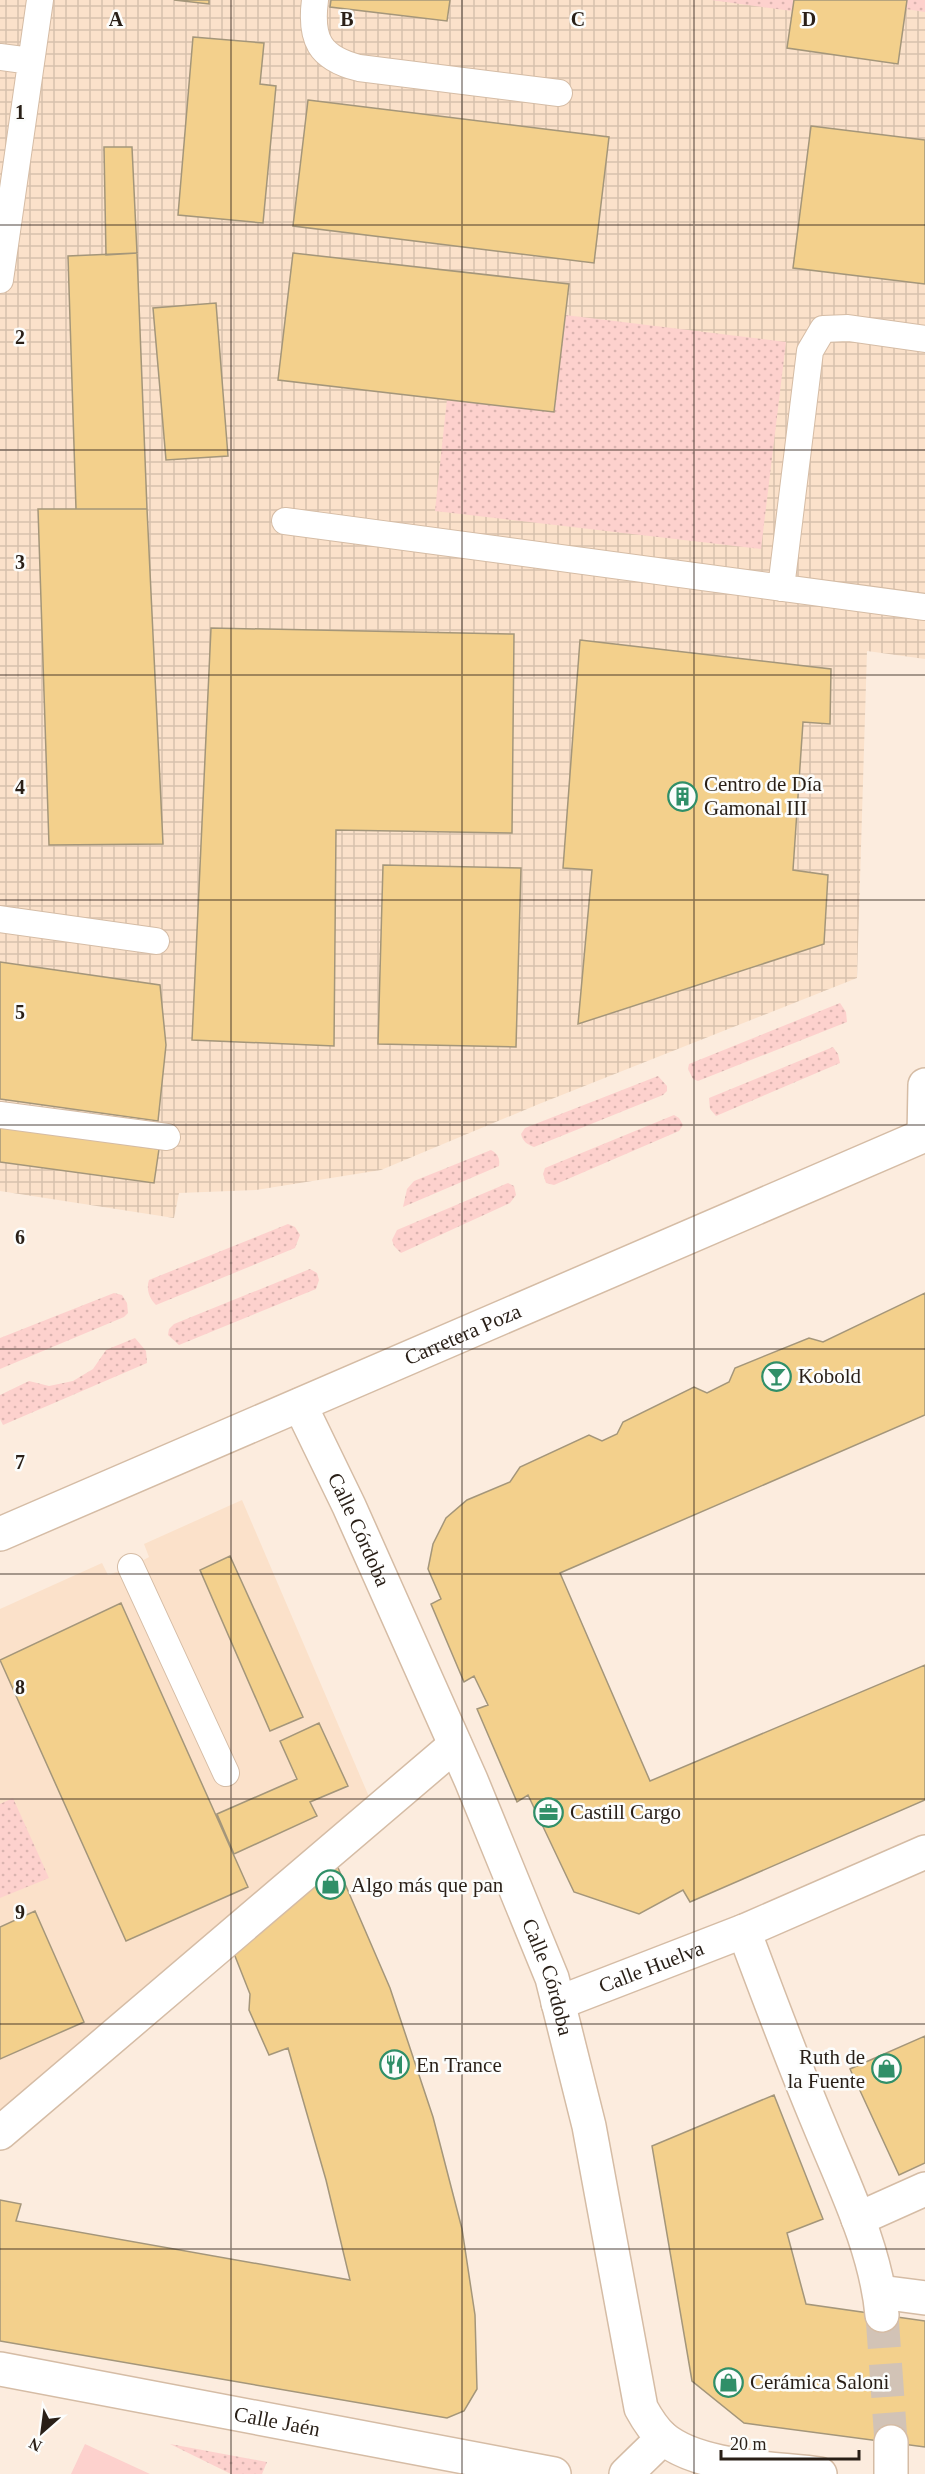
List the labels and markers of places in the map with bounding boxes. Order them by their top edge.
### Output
place label: Centro de Día Gamonal III [704,772,822,820]
building icon: Centro de Día Gamonal III [667,780,699,812]
bar icon: Kobold [761,1360,793,1392]
place label: Kobold [798,1364,862,1388]
office icon: Castill Cargo [533,1796,565,1828]
place label: Castill Cargo [570,1800,681,1824]
shop icon: Algo más que pan [314,1869,346,1901]
place label: Algo más que pan [351,1873,504,1897]
place label: Ruth de la Fuente [787,2045,865,2093]
restaurant icon: En Trance [379,2049,411,2081]
place label: En Trance [416,2053,502,2077]
shop icon: Ruth de la Fuente [870,2053,902,2085]
shop icon: Cerámica Saloni [713,2366,745,2398]
place label: Cerámica Saloni [750,2370,890,2394]

